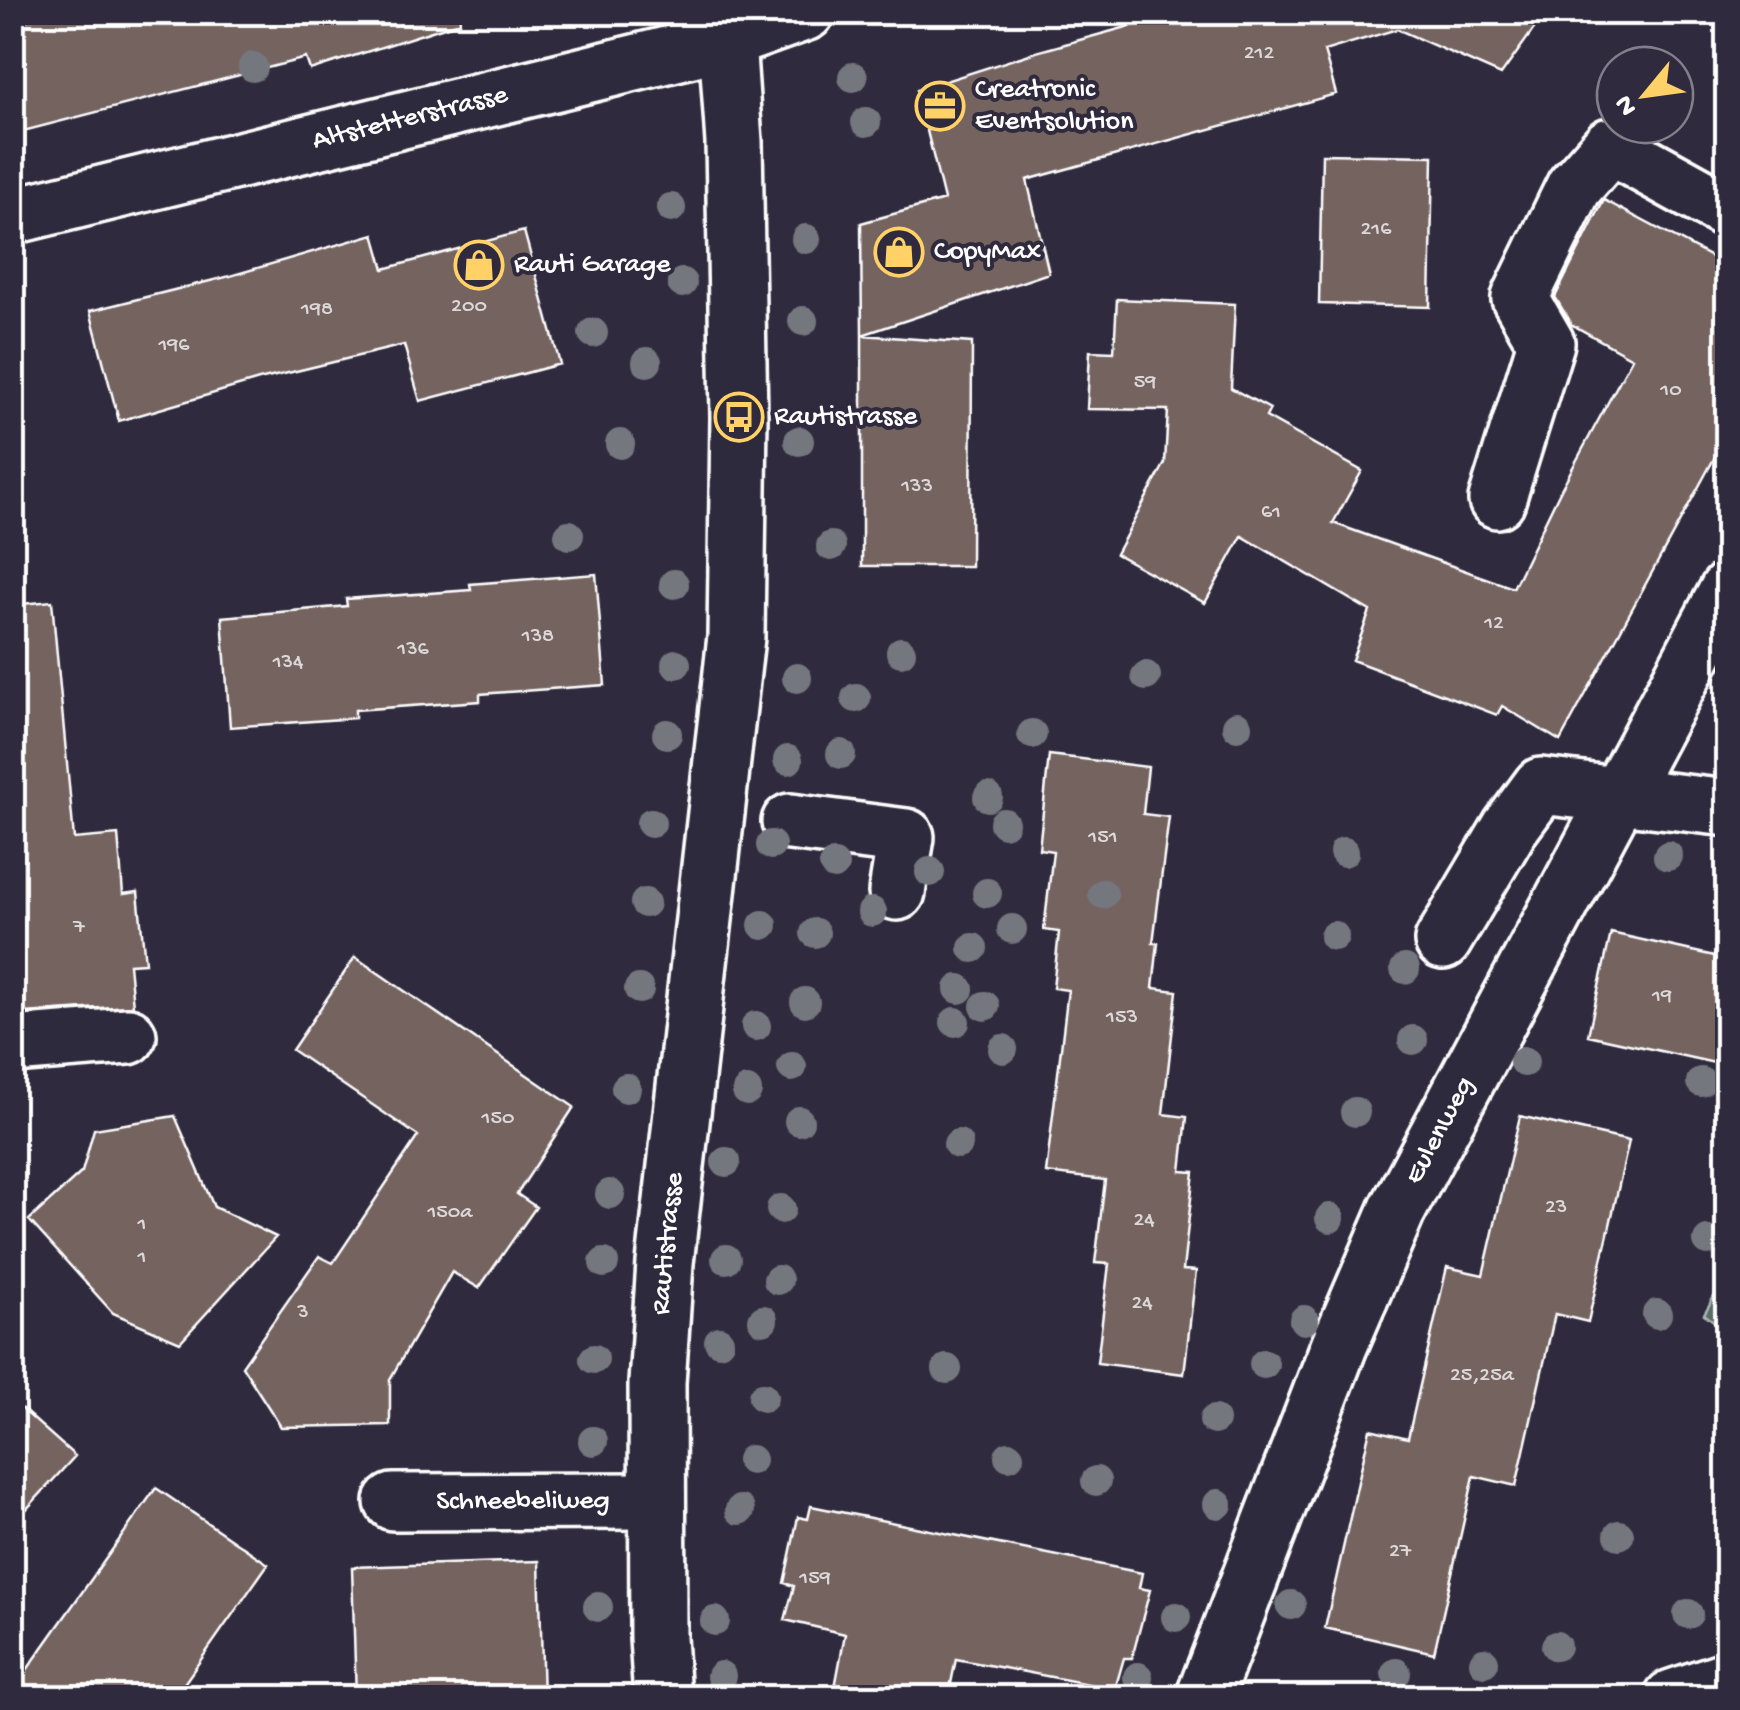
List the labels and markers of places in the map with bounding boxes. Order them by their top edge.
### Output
place label: Creatronic Eventsolution [975,74,1134,139]
office icon: Creatronic Eventsolution [914,80,966,132]
shop icon: CopyMax [873,226,925,278]
place label: CopyMax [934,236,1041,269]
shop icon: Rauti Garage [453,239,505,291]
place label: Rauti Garage [514,249,671,282]
bus stop icon: Rautistrasse [713,391,765,443]
place label: Rautistrasse [774,401,918,434]

